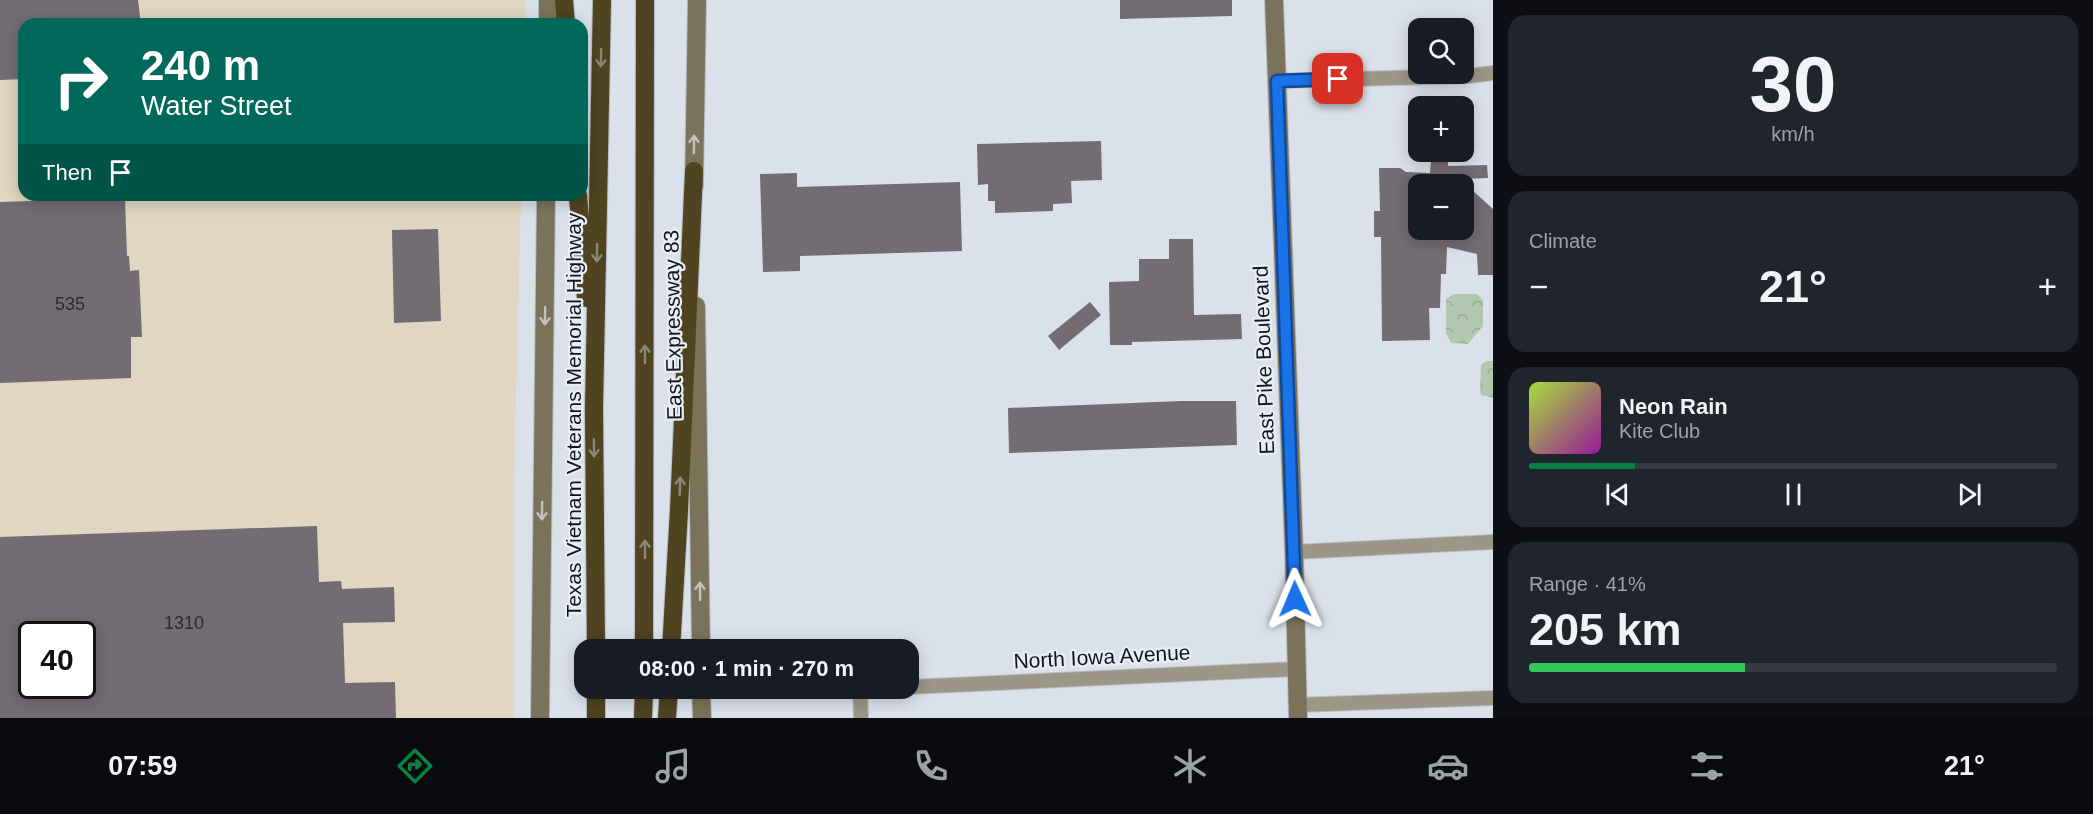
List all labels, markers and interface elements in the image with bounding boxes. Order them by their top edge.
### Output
map controls [1408,18,1474,240]
button: search [1408,18,1474,84]
text: 30 [1750,40,1836,128]
icon: right [42,42,120,120]
text: 240 m [141,42,260,89]
one-way arrow [595,48,607,68]
pin [1312,53,1363,104]
icon: arrive [1321,62,1354,95]
text: Water Street [141,91,292,121]
button: + [1408,96,1474,162]
text: km/h [1771,123,1815,145]
one-way arrow [688,135,700,155]
icon: arrive [104,156,137,189]
text: Then [42,160,92,185]
button: − [1408,174,1474,240]
street label: Texas Vietnam Veterans Memorial Highway [562,212,585,617]
street label: East Expressway 83 [659,230,686,420]
text: Climate [1529,230,1597,252]
one-way arrow [591,243,603,263]
text: 21° [1759,261,1827,312]
street label: East Pike Boulevard [1249,265,1278,455]
text: − [1529,268,1548,305]
text: + [2038,268,2057,305]
house number: 535 [55,294,85,314]
one-way arrow [539,306,550,326]
one-way arrow [639,345,651,365]
text: Neon Rain [1619,394,1728,419]
text: Kite Club [1619,420,1700,442]
one-way arrow [588,438,600,458]
one-way arrow [675,477,686,497]
icon: previous [1601,478,1634,511]
icon: pause [1777,478,1810,511]
icon: next [1953,478,1986,511]
one-way arrow [537,501,548,521]
one-way arrow [639,540,651,560]
position arrow [1263,567,1327,631]
text: Range · 41% [1529,573,1646,595]
one-way arrow [694,582,706,602]
text: 205 km [1529,604,1682,655]
house number: 1310 [164,613,204,633]
speed limit sign: 40 [18,621,96,699]
street label: North Iowa Avenue [1013,640,1191,673]
text: 08:00 · 1 min · 270 m [639,656,854,681]
icon: directions [394,745,436,787]
icon: music [652,745,694,787]
icon: phone [910,745,952,787]
icon: climate [1169,745,1211,787]
icon: car [1427,745,1469,787]
icon: filters [1686,745,1728,787]
text: 07:59 [108,751,177,781]
text: 21° [1944,751,1985,781]

